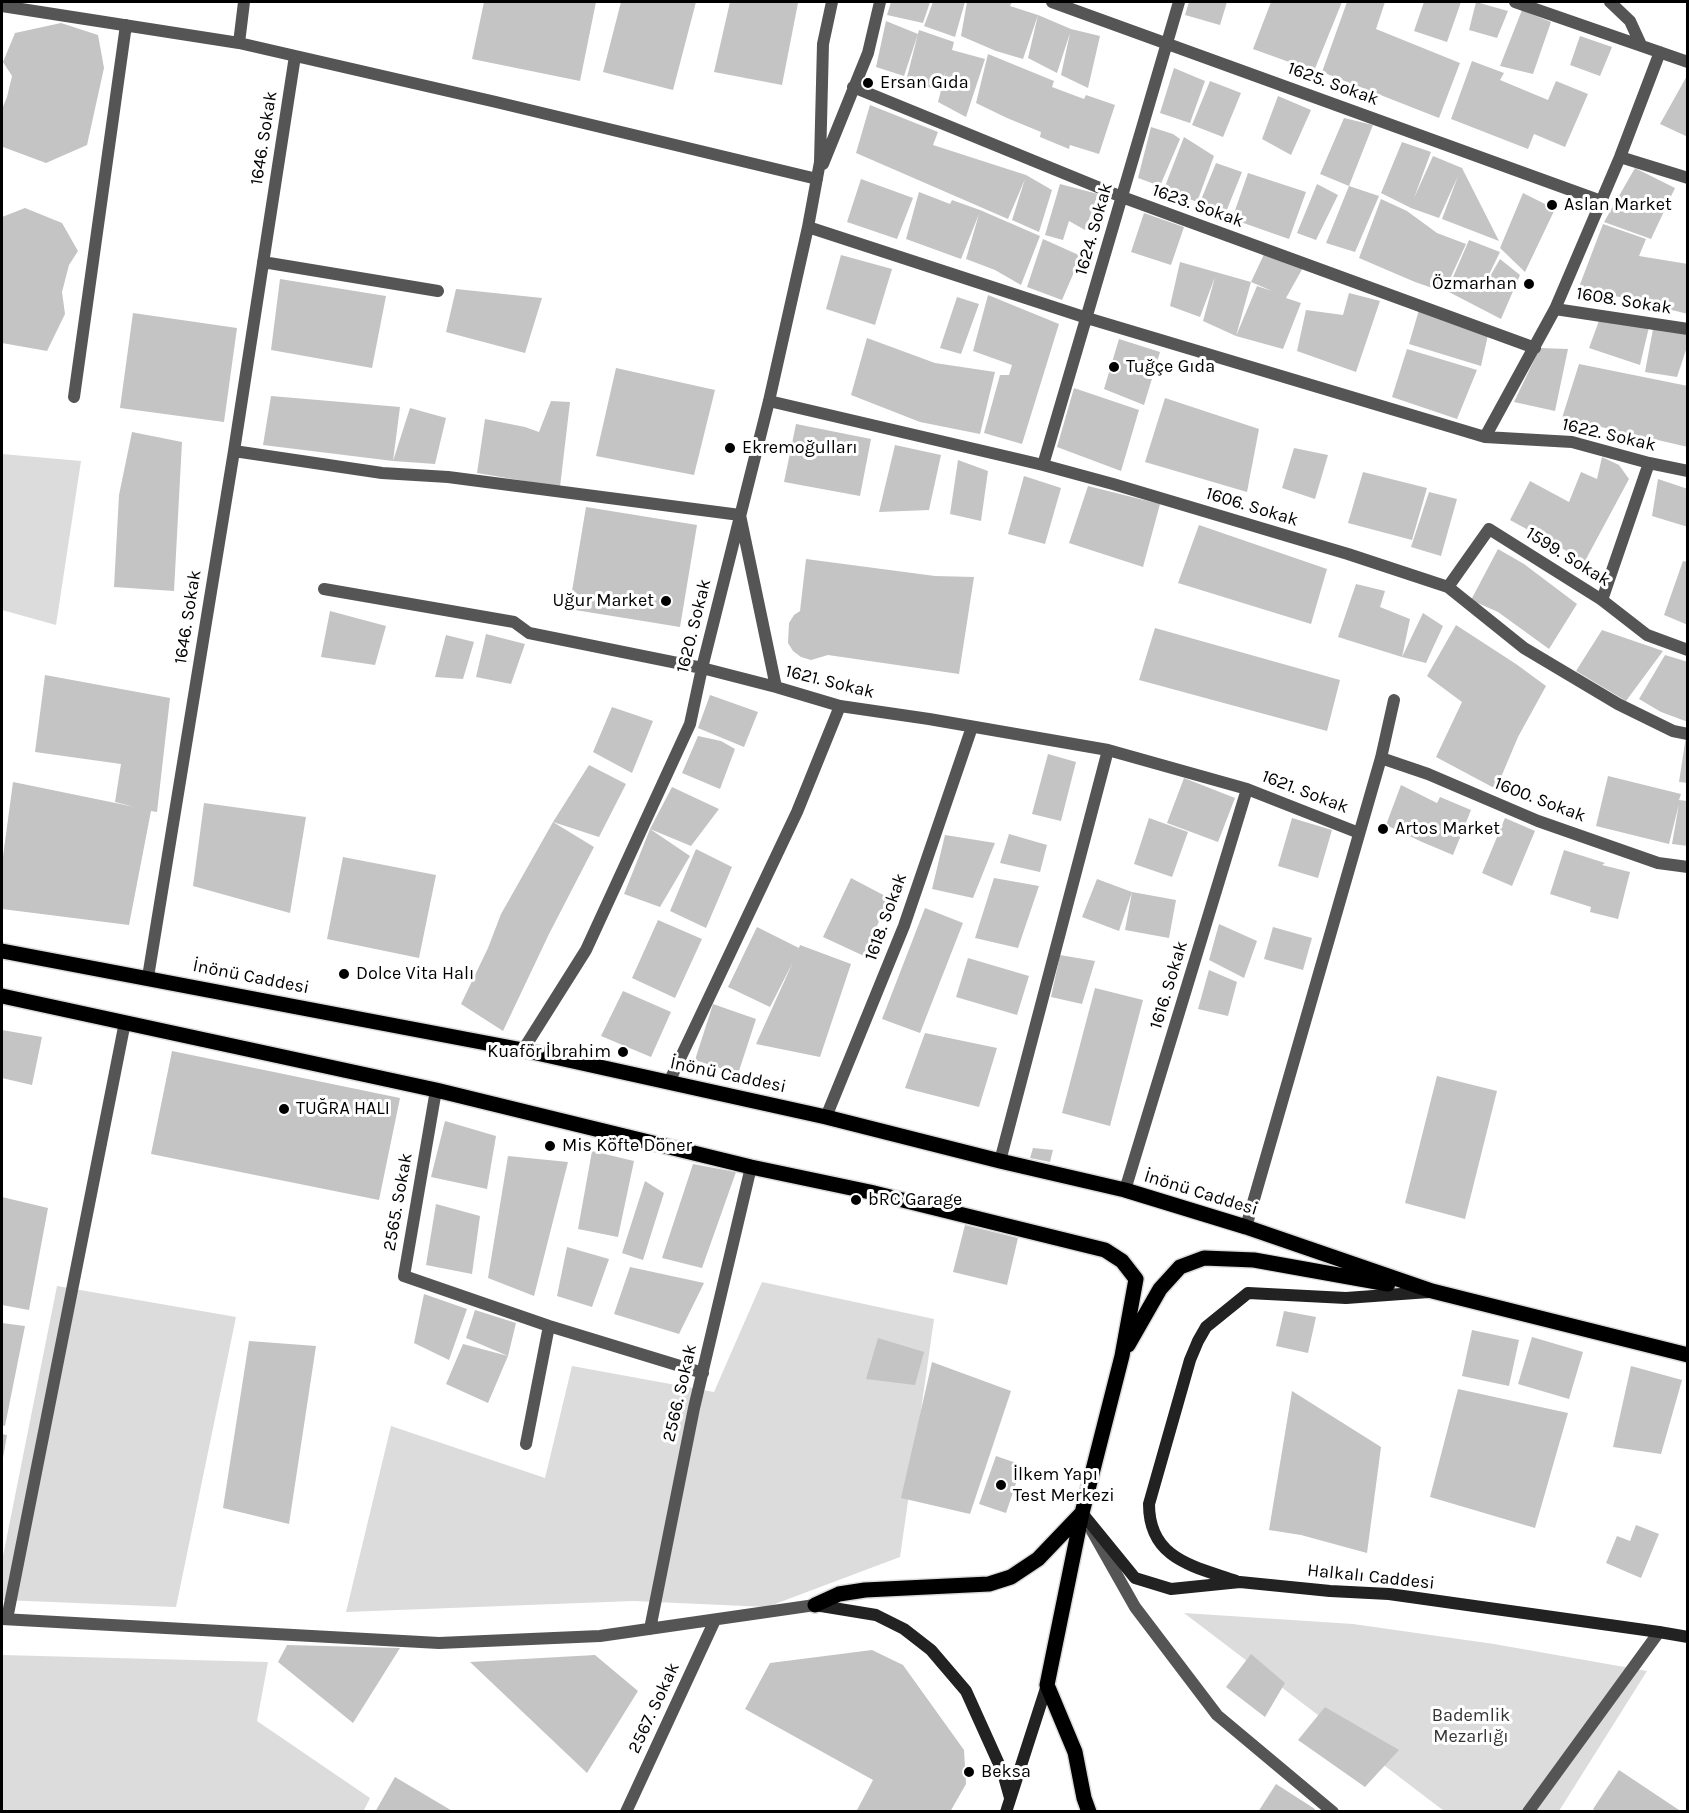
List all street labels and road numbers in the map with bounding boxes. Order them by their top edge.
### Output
street label: 1625. Sokak [1285,58,1381,110]
street label: 1646. Sokak [246,89,282,187]
street label: 1623. Sokak [1149,179,1247,233]
street label: 1624. Sokak [1071,180,1117,278]
street label: 1608. Sokak [1575,283,1673,319]
street label: 1622. Sokak [1560,414,1658,456]
street label: 1606. Sokak [1203,483,1301,531]
street label: 1599. Sokak [1522,523,1614,591]
street label: 1646. Sokak [170,568,206,666]
street label: 1620. Sokak [672,577,716,675]
street label: 1621. Sokak [783,661,877,703]
street label: 1621. Sokak [1259,766,1351,818]
street label: 1600. Sokak [1491,773,1589,827]
street label: 1618. Sokak [860,870,912,964]
street label: 1616. Sokak [1145,938,1193,1032]
street label: İnönü Caddesi [191,955,311,999]
street label: İnönü Caddesi [668,1052,788,1098]
street label: 2565. Sokak [379,1151,417,1253]
street label: İnönü Caddesi [1141,1165,1261,1221]
street label: 2566. Sokak [658,1342,702,1444]
street label: Halkalı Caddesi [1306,1560,1436,1594]
street label: 2567. Sokak [624,1659,684,1757]

